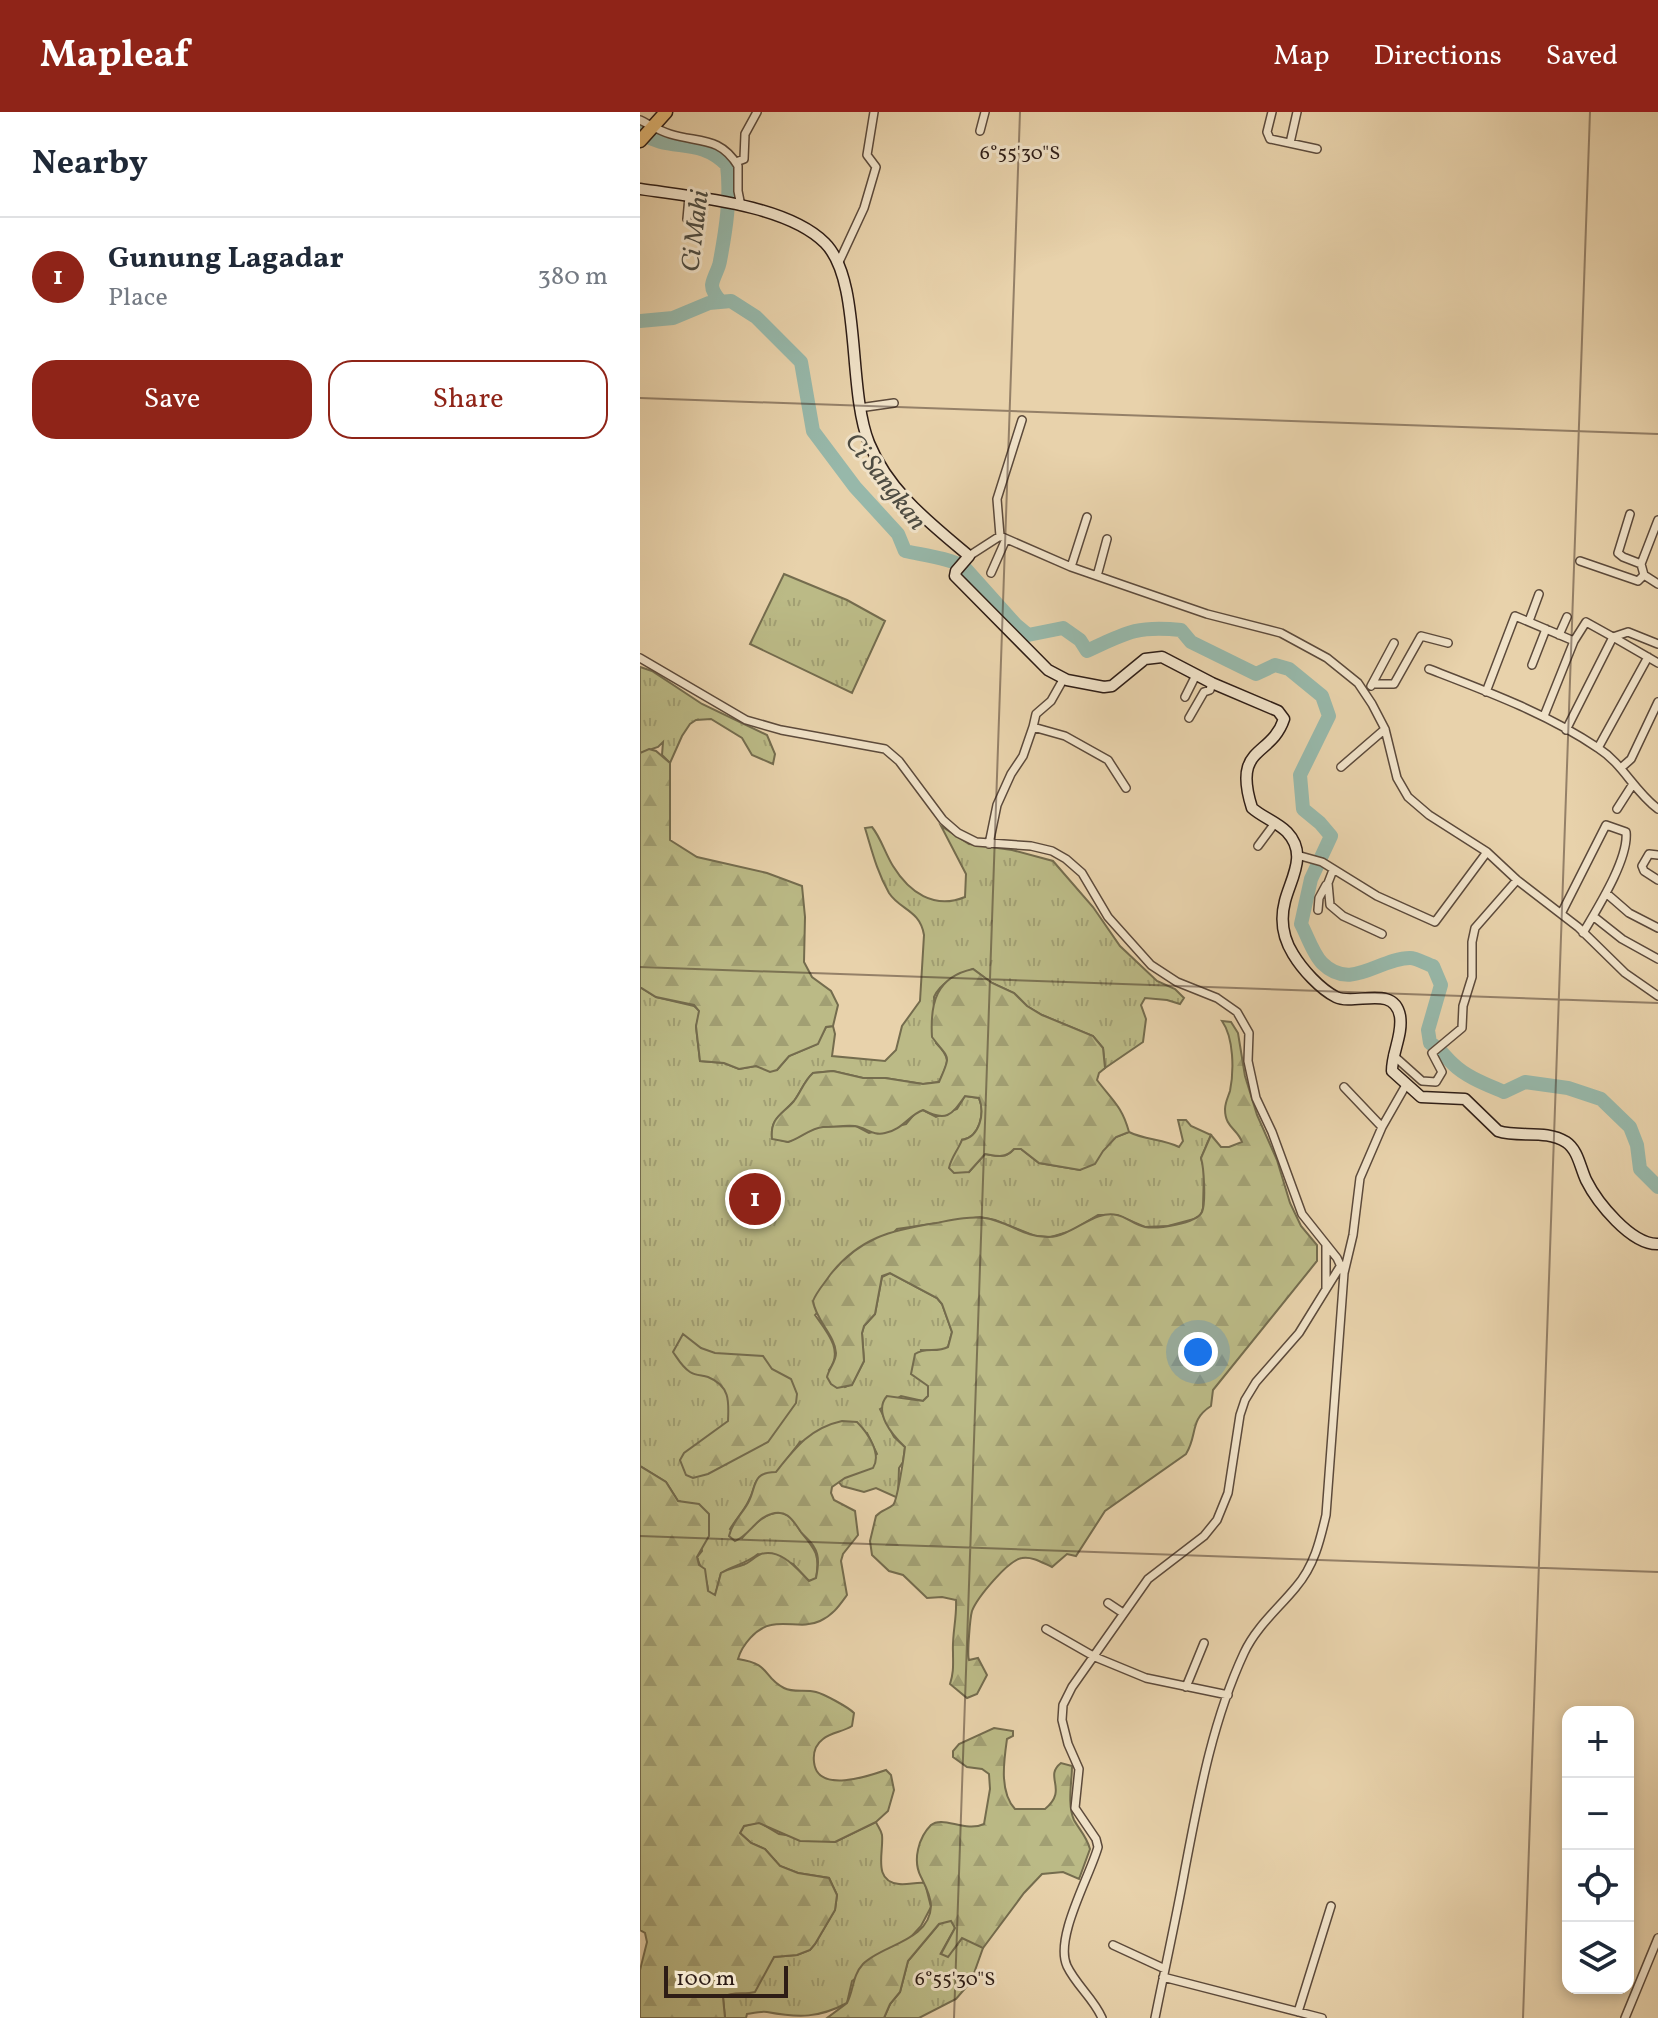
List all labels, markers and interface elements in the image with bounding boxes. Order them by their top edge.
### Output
text: Mapleaf [40,30,189,83]
text: Map [1274,37,1330,76]
text: Directions [1374,37,1502,76]
text: Saved [1546,37,1618,76]
text: 6°55'30"S [980,140,1060,168]
text: Nearby [32,141,148,188]
water label: Ci Mahi [673,188,719,274]
text: Gunung Lagadar [108,238,344,280]
text: 1 [53,259,63,295]
text: 380 m [538,259,608,295]
text: Place [108,280,168,316]
button: Save [32,360,312,439]
button: Share [328,360,608,439]
water label: Ci Sangkan [836,426,934,538]
pin: 1 [729,1169,781,1229]
your location [1178,1332,1218,1372]
map controls [1562,1706,1634,1994]
button: + [1562,1706,1634,1778]
button: − [1562,1778,1634,1850]
button: locate [1562,1850,1634,1922]
button: layers [1562,1922,1634,1994]
scale bar [664,1962,788,1998]
text: 100 m [676,1964,735,1995]
text: 6°55'30"S [915,1966,995,1994]

